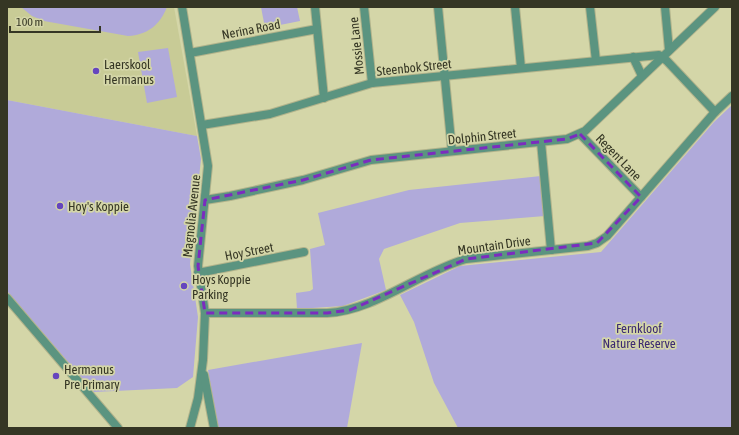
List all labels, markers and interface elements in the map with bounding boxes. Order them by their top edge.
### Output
scale bar [10,8,100,34]
text: 100 m [16,15,43,29]
street label: Nerina Road [221,16,282,43]
street label: Mossie Lane [346,16,367,76]
street label: Steenbok Street [376,56,453,79]
place label: Laerskool Hermanus [104,57,154,87]
marker: Laerskool Hermanus [91,66,101,76]
street label: Dolphin Street [447,125,517,148]
street label: Regent Lane [593,131,645,184]
street label: Magnolia Avenue [180,174,203,258]
place label: Hoy's Koppie [68,199,129,214]
marker: Hoy's Koppie [55,201,65,211]
street label: Mountain Drive [457,233,532,258]
street label: Hoy Street [224,239,275,264]
place label: Hoys Koppie Parking [192,272,251,302]
marker: Hoys Koppie Parking [179,281,189,291]
park label: Fernkloof Nature Reserve [602,321,676,351]
place label: Hermanus Pre Primary [64,362,120,392]
marker: Hermanus Pre Primary [51,371,61,381]

